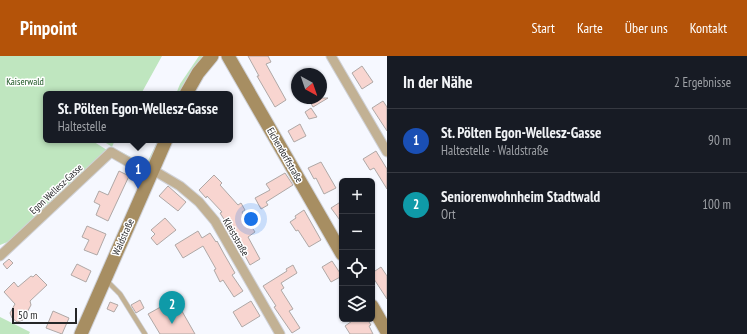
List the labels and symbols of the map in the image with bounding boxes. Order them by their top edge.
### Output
north arrow [291,68,327,104]
park label: Kaiserwald [6,75,44,88]
street label: Eichendorffstraße [264,125,306,185]
pin: 1 [125,156,151,189]
street label: Egon Wellesz-Gasse [27,161,85,217]
your location [241,209,261,229]
street label: Kleiststraße [220,216,252,258]
street label: Waldstraße [109,217,137,257]
pin: 2 [159,291,185,324]
scale bar [12,306,77,325]

